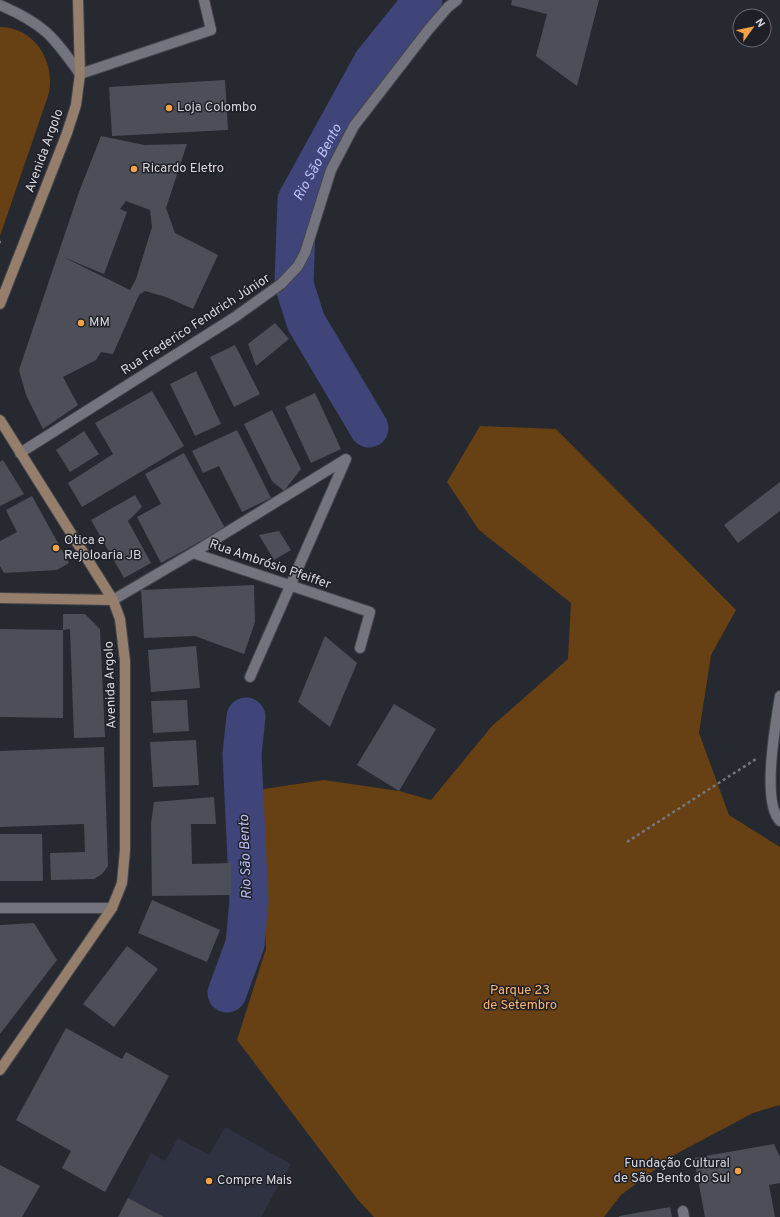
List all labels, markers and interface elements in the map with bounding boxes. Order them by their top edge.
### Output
north arrow [732,8,772,48]
text: N [752,16,768,30]
place label: Loja Colombo [177,100,257,116]
marker: Loja Colombo [164,103,174,113]
street label: Avenida Argolo [22,107,68,195]
water label: Rio São Bento [290,121,346,204]
place label: Ricardo Eletro [142,161,224,177]
marker: Ricardo Eletro [129,164,139,174]
street label: Rua Frederico Fendrich Júnior [119,271,273,379]
place label: MM [89,315,110,331]
marker: MM [76,318,86,328]
place label: Otica e Rejoloaria JB [64,533,142,564]
street label: Rua Ambrósio Pfeiffer [207,537,333,593]
marker: Otica e Rejoloaria JB [51,543,61,553]
street label: Avenida Argolo [101,641,121,729]
water label: Rio São Bento [236,814,256,900]
park label: Parque 23 de Setembro [483,983,557,1014]
place label: Fundação Cultural de São Bento do Sul [614,1156,730,1187]
marker: Fundação Cultural de São Bento do Sul [733,1166,743,1176]
place label: Compre Mais [217,1173,292,1189]
marker: Compre Mais [204,1176,214,1186]

